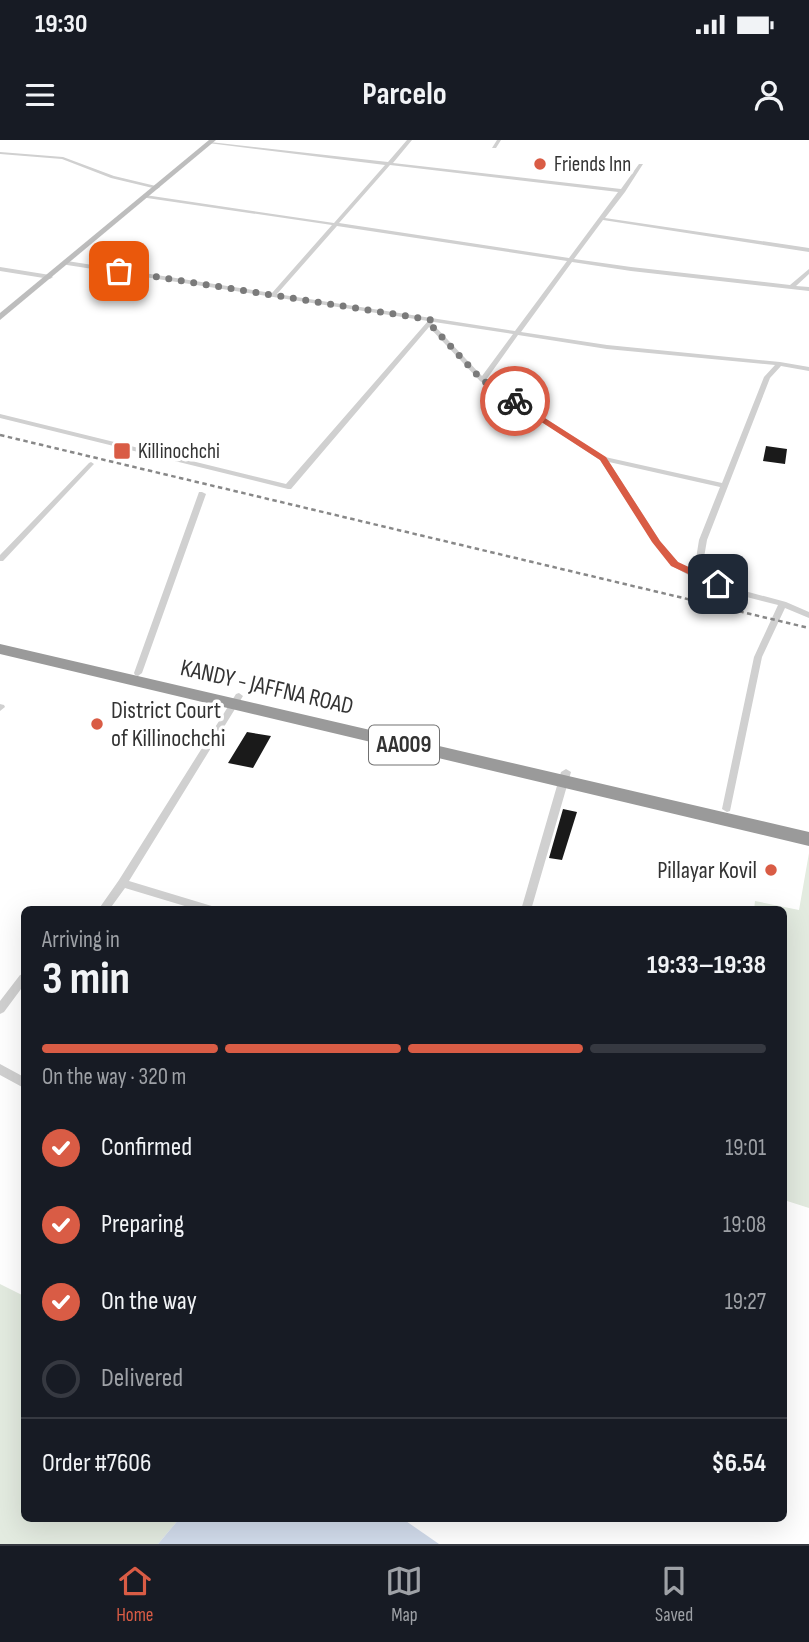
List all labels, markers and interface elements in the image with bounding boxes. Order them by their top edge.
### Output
text: 19:30 [35,9,87,40]
text: Parcelo [362,75,447,114]
icon: menu [21,76,59,114]
icon: person [750,76,788,114]
place label: Friends Inn [554,152,631,177]
marker: Friends Inn [532,156,548,172]
pin [89,241,149,301]
icon: bag [100,252,138,290]
courier [480,366,550,436]
icon: bike [496,382,534,420]
place label: Killinochchi [138,439,220,464]
marker: Killinochchi [112,441,132,461]
pin [688,554,748,614]
icon: home [699,565,737,603]
street label: KANDY - JAFFNA ROAD [178,653,356,721]
place label: District Court of Killinochchi [111,696,225,753]
marker: District Court of Killinochchi [89,716,105,732]
road number: AA009 [369,726,439,764]
place label: Pillayar Kovil [657,856,757,885]
marker: Pillayar Kovil [763,862,779,878]
text: Arriving in [42,926,120,954]
text: 19:33–19:38 [647,950,766,981]
text: 3 min [42,952,130,1007]
text: On the way · 320 m [42,1063,186,1091]
icon: check [42,1129,80,1167]
text: Confirmed [101,1132,192,1163]
text: 19:01 [725,1134,766,1162]
icon: check [42,1206,80,1244]
text: Preparing [101,1209,184,1240]
text: 19:08 [723,1211,766,1239]
icon: check [42,1283,80,1321]
text: On the way [101,1286,197,1317]
text: 19:27 [725,1288,766,1316]
text: Delivered [101,1363,183,1394]
text: Order #7606 [42,1448,151,1479]
text: $6.54 [711,1448,766,1479]
tab: Home [116,1562,154,1627]
tab: Map [385,1562,423,1627]
tab: Saved [655,1562,693,1627]

